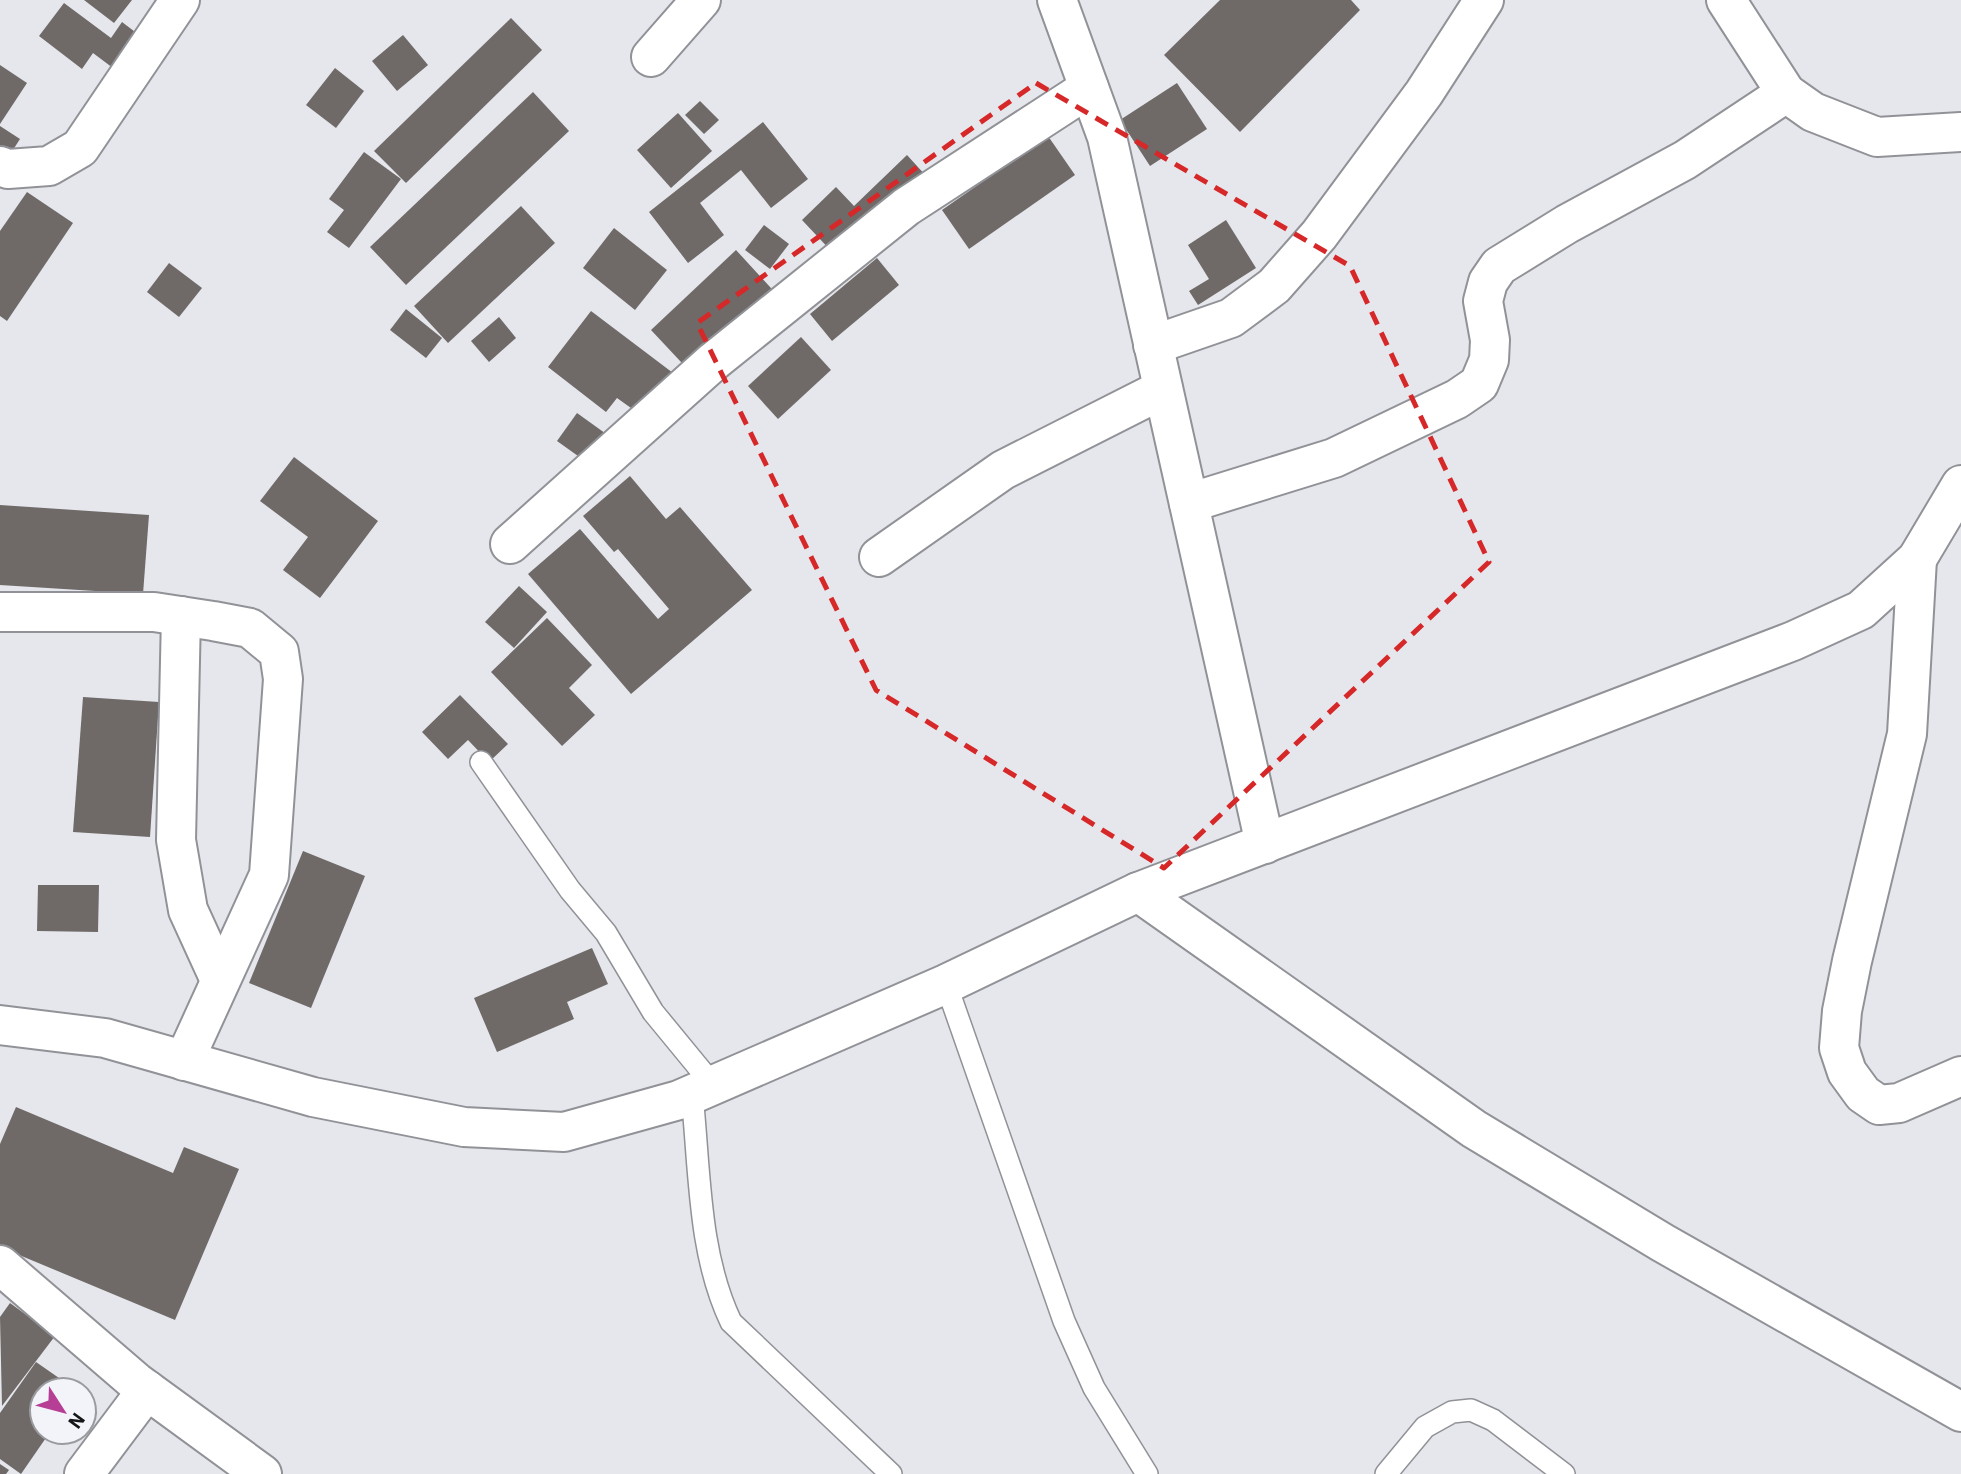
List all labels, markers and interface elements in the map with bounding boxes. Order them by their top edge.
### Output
north arrow [28,1376,98,1446]
text: N [63,1408,91,1434]

